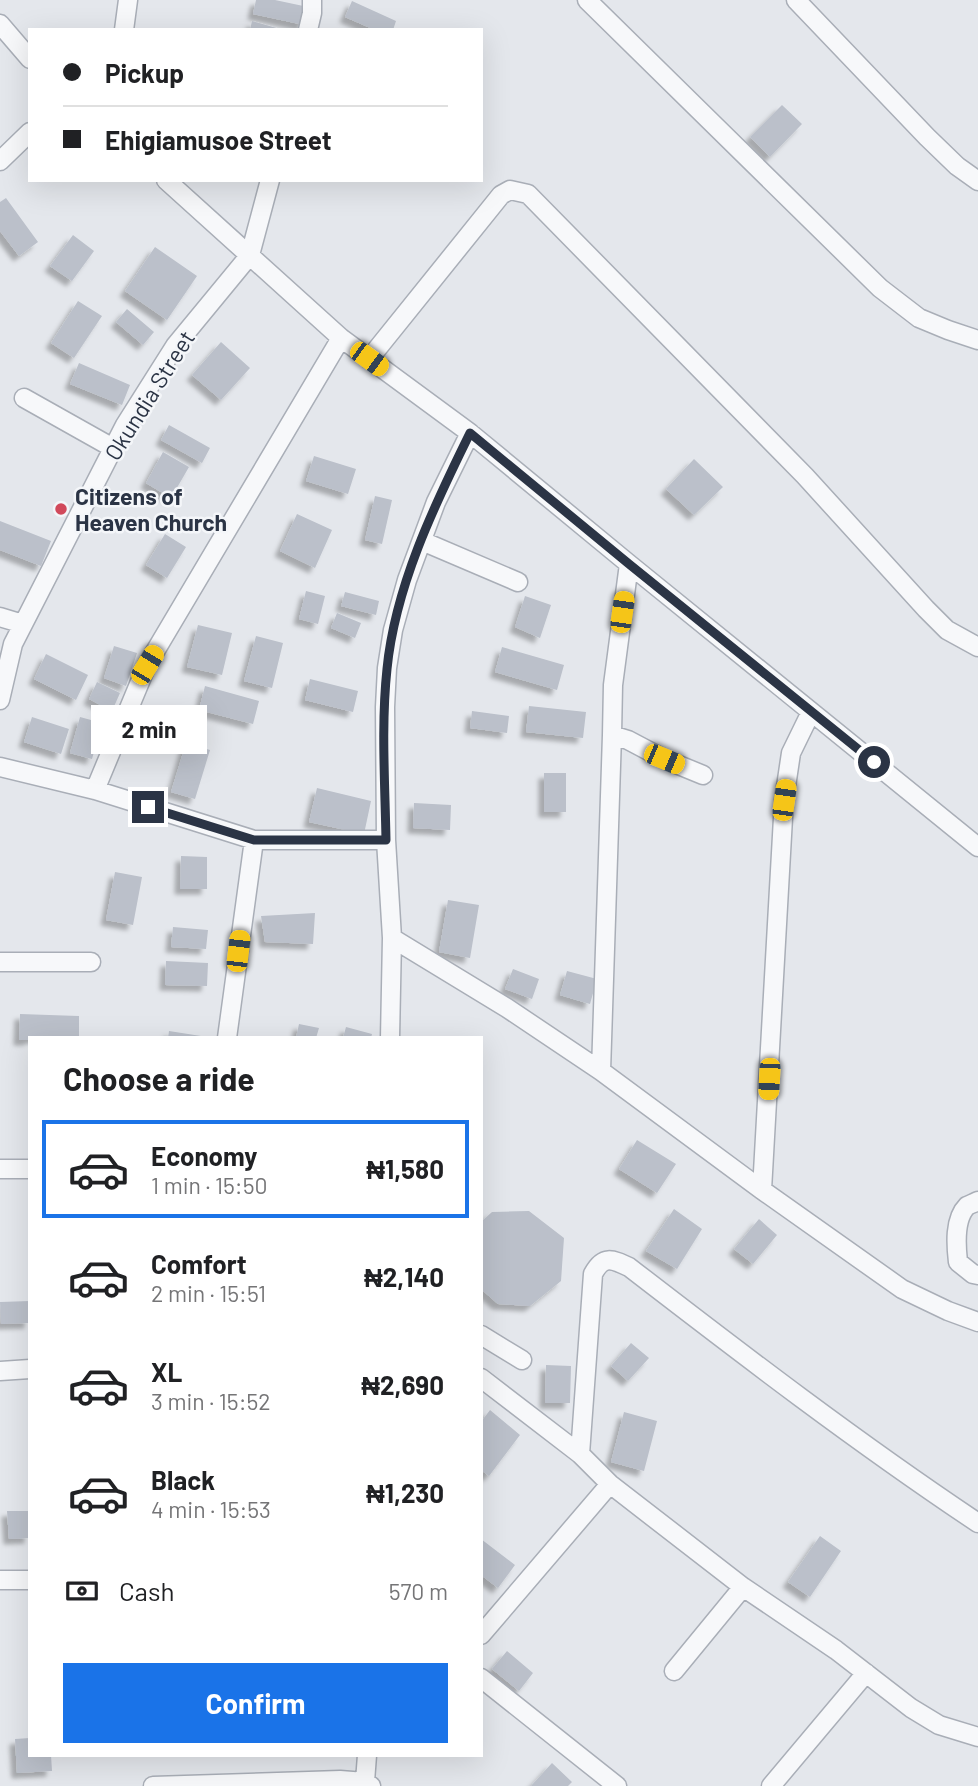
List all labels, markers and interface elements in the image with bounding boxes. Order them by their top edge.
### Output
text: Pickup [105,57,184,88]
text: Ehigiamusoe Street [105,124,332,155]
street label: Okundia Street [98,325,200,465]
car [346,338,393,380]
place label: Citizens of Heaven Church [75,482,227,536]
marker: Citizens of Heaven Church [53,501,69,517]
car [609,590,636,634]
car [128,642,167,688]
callout: 2 min [90,706,206,754]
text: 2 min [121,715,177,743]
car [641,741,688,777]
route start [858,746,890,778]
car [771,778,798,822]
route end [132,791,164,823]
car [226,929,251,973]
car [758,1057,781,1101]
text: Choose a ride [63,1059,255,1097]
icon: car [67,1138,130,1201]
text: Economy [151,1140,257,1171]
text: ₦1,580 [366,1153,444,1184]
text: 1 min · 15:50 [151,1171,267,1199]
icon: car [67,1246,130,1309]
text: Comfort [151,1248,247,1279]
text: ₦2,140 [364,1261,444,1292]
text: 2 min · 15:51 [151,1279,266,1307]
icon: car [67,1354,130,1417]
text: XL [151,1356,182,1387]
text: ₦2,690 [361,1369,444,1400]
text: 3 min · 15:52 [151,1387,271,1415]
icon: car [67,1462,130,1525]
text: Black [151,1464,215,1495]
text: ₦1,230 [366,1477,444,1508]
text: 4 min · 15:53 [151,1495,271,1523]
icon: cash [63,1572,101,1610]
text: Cash [119,1575,174,1606]
text: 570 m [389,1577,448,1605]
button: Confirm [63,1663,448,1743]

